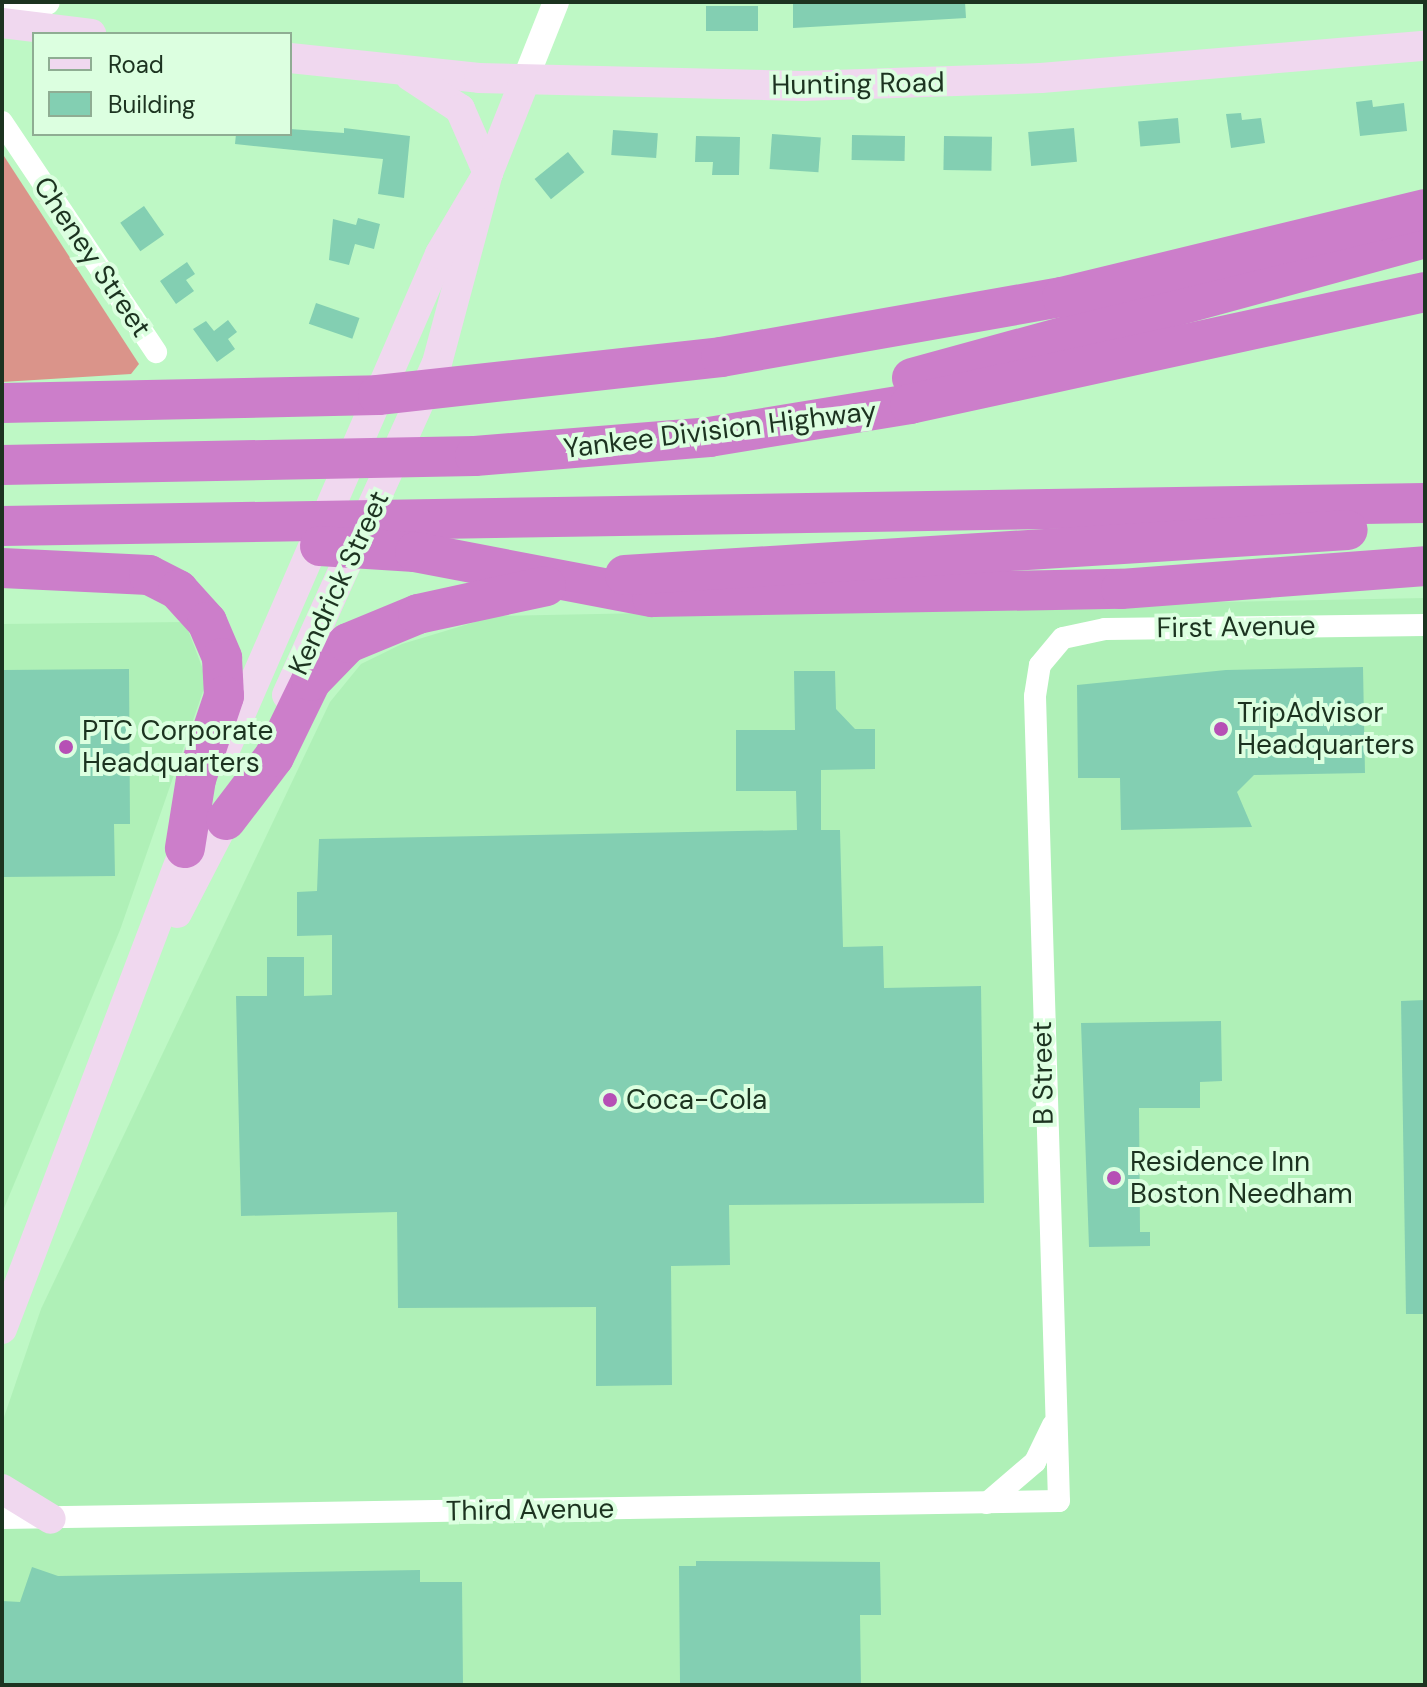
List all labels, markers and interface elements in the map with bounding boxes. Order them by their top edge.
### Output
legend [32,32,292,136]
text: Road [108,49,164,80]
street label: Hunting Road [771,66,945,102]
text: Building [108,89,195,120]
street label: Cheney Street [26,171,158,343]
street label: Yankee Division Highway [562,394,878,466]
street label: Kendrick Street [282,486,396,680]
street label: First Avenue [1156,609,1316,645]
place label: TripAdvisor Headquarters [1237,696,1415,762]
place label: PTC Corporate Headquarters [82,714,273,780]
marker: TripAdvisor Headquarters [1212,720,1230,738]
marker: PTC Corporate Headquarters [57,738,75,756]
street label: B Street [1025,1021,1061,1125]
place label: Coca-Cola [626,1083,767,1117]
marker: Coca-Cola [601,1091,619,1109]
place label: Residence Inn Boston Needham [1130,1145,1353,1211]
marker: Residence Inn Boston Needham [1105,1169,1123,1187]
street label: Third Avenue [445,1492,615,1528]

